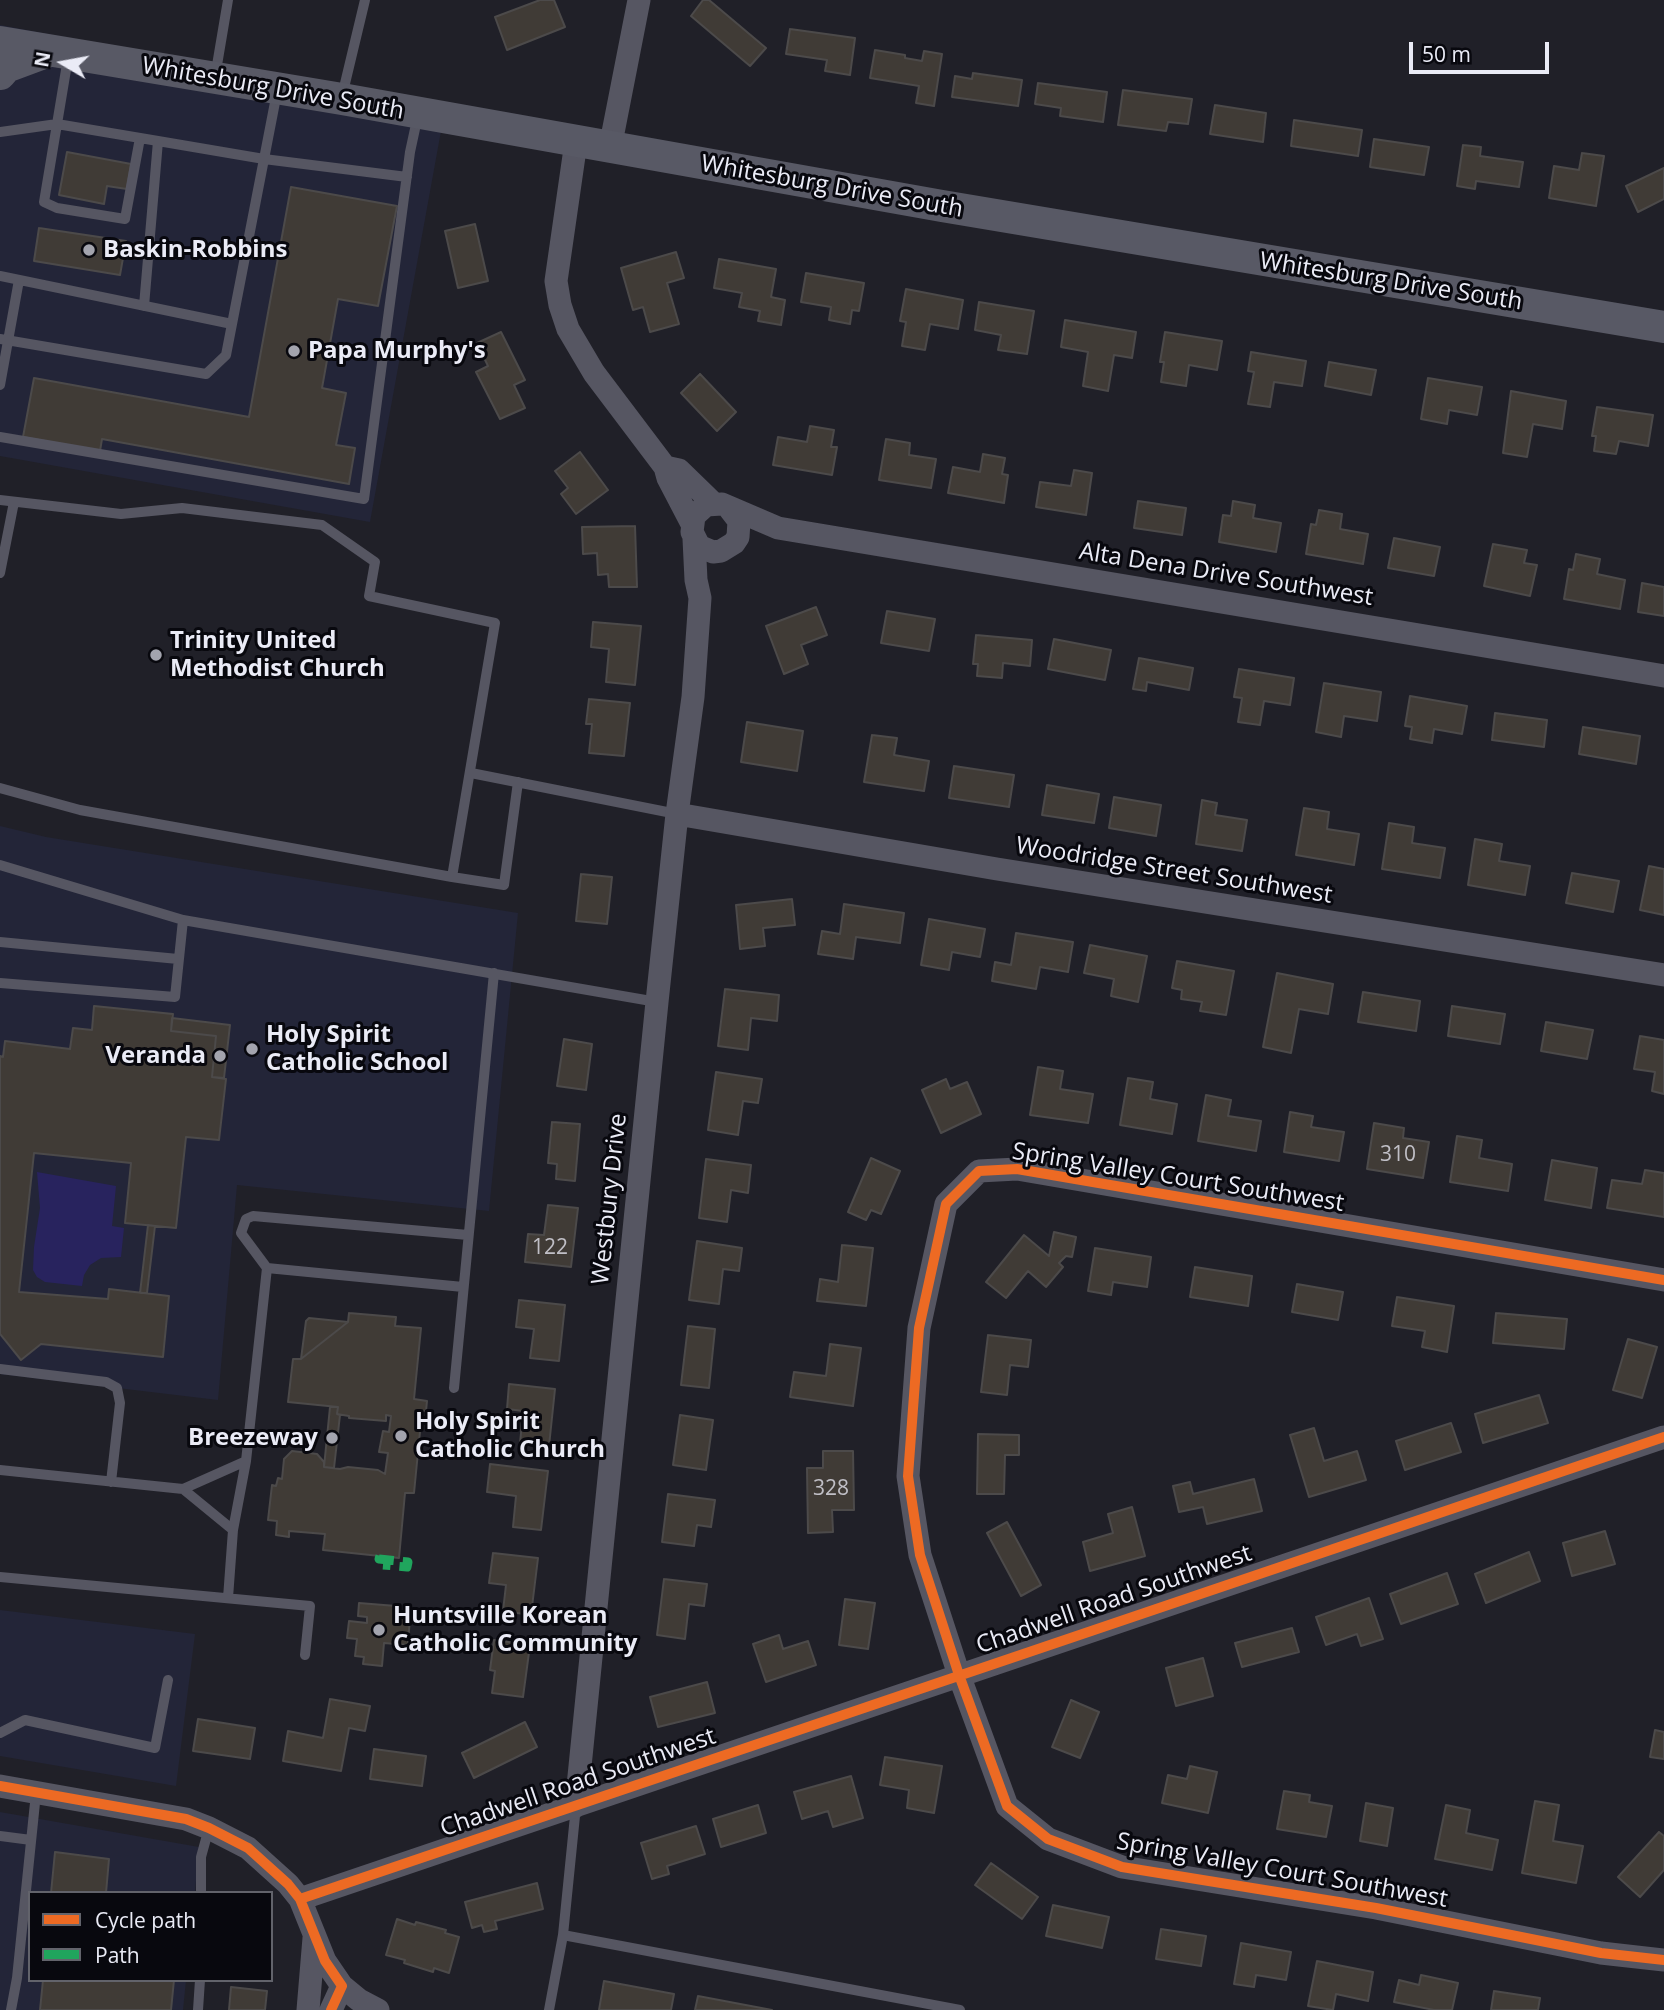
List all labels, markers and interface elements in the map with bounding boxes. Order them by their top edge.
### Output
north arrow [28,28,98,98]
scale bar [1412,28,1552,72]
text: 50 m [1422,40,1471,68]
text: N [28,49,56,69]
street label: Whitesburg Drive South [140,52,406,126]
street label: Whitesburg Drive South [699,150,965,224]
place label: Baskin-Robbins [103,236,287,264]
marker: Baskin-Robbins [81,242,97,258]
street label: Whitesburg Drive South [1258,247,1524,317]
place label: Papa Murphy's [308,337,486,365]
marker: Papa Murphy's [286,343,302,359]
street label: Alta Dena Drive Southwest [1077,538,1375,612]
place label: Trinity United Methodist Church [170,627,385,683]
marker: Trinity United Methodist Church [148,647,164,663]
street label: Woodridge Street Southwest [1014,832,1334,910]
place label: Holy Spirit Catholic School [266,1021,448,1077]
marker: Holy Spirit Catholic School [244,1041,260,1057]
place label: Veranda [105,1042,206,1070]
marker: Veranda [212,1048,228,1064]
street label: Westbury Drive [587,1112,633,1286]
street label: Spring Valley Court Southwest [1010,1138,1346,1218]
house number: 310 [1380,1142,1416,1168]
house number: 122 [532,1235,568,1261]
place label: Holy Spirit Catholic Church [415,1408,605,1464]
place label: Breezeway [188,1424,318,1452]
marker: Holy Spirit Catholic Church [393,1428,409,1444]
marker: Breezeway [324,1430,340,1446]
house number: 328 [813,1476,849,1502]
street label: Chadwell Road Southwest [972,1539,1256,1661]
place label: Huntsville Korean Catholic Community [393,1602,637,1658]
marker: Huntsville Korean Catholic Community [371,1622,387,1638]
street label: Chadwell Road Southwest [436,1722,720,1844]
street label: Spring Valley Court Southwest [1114,1828,1450,1914]
legend [28,1891,273,1982]
text: Cycle path [95,1906,196,1934]
text: Path [95,1941,140,1969]

